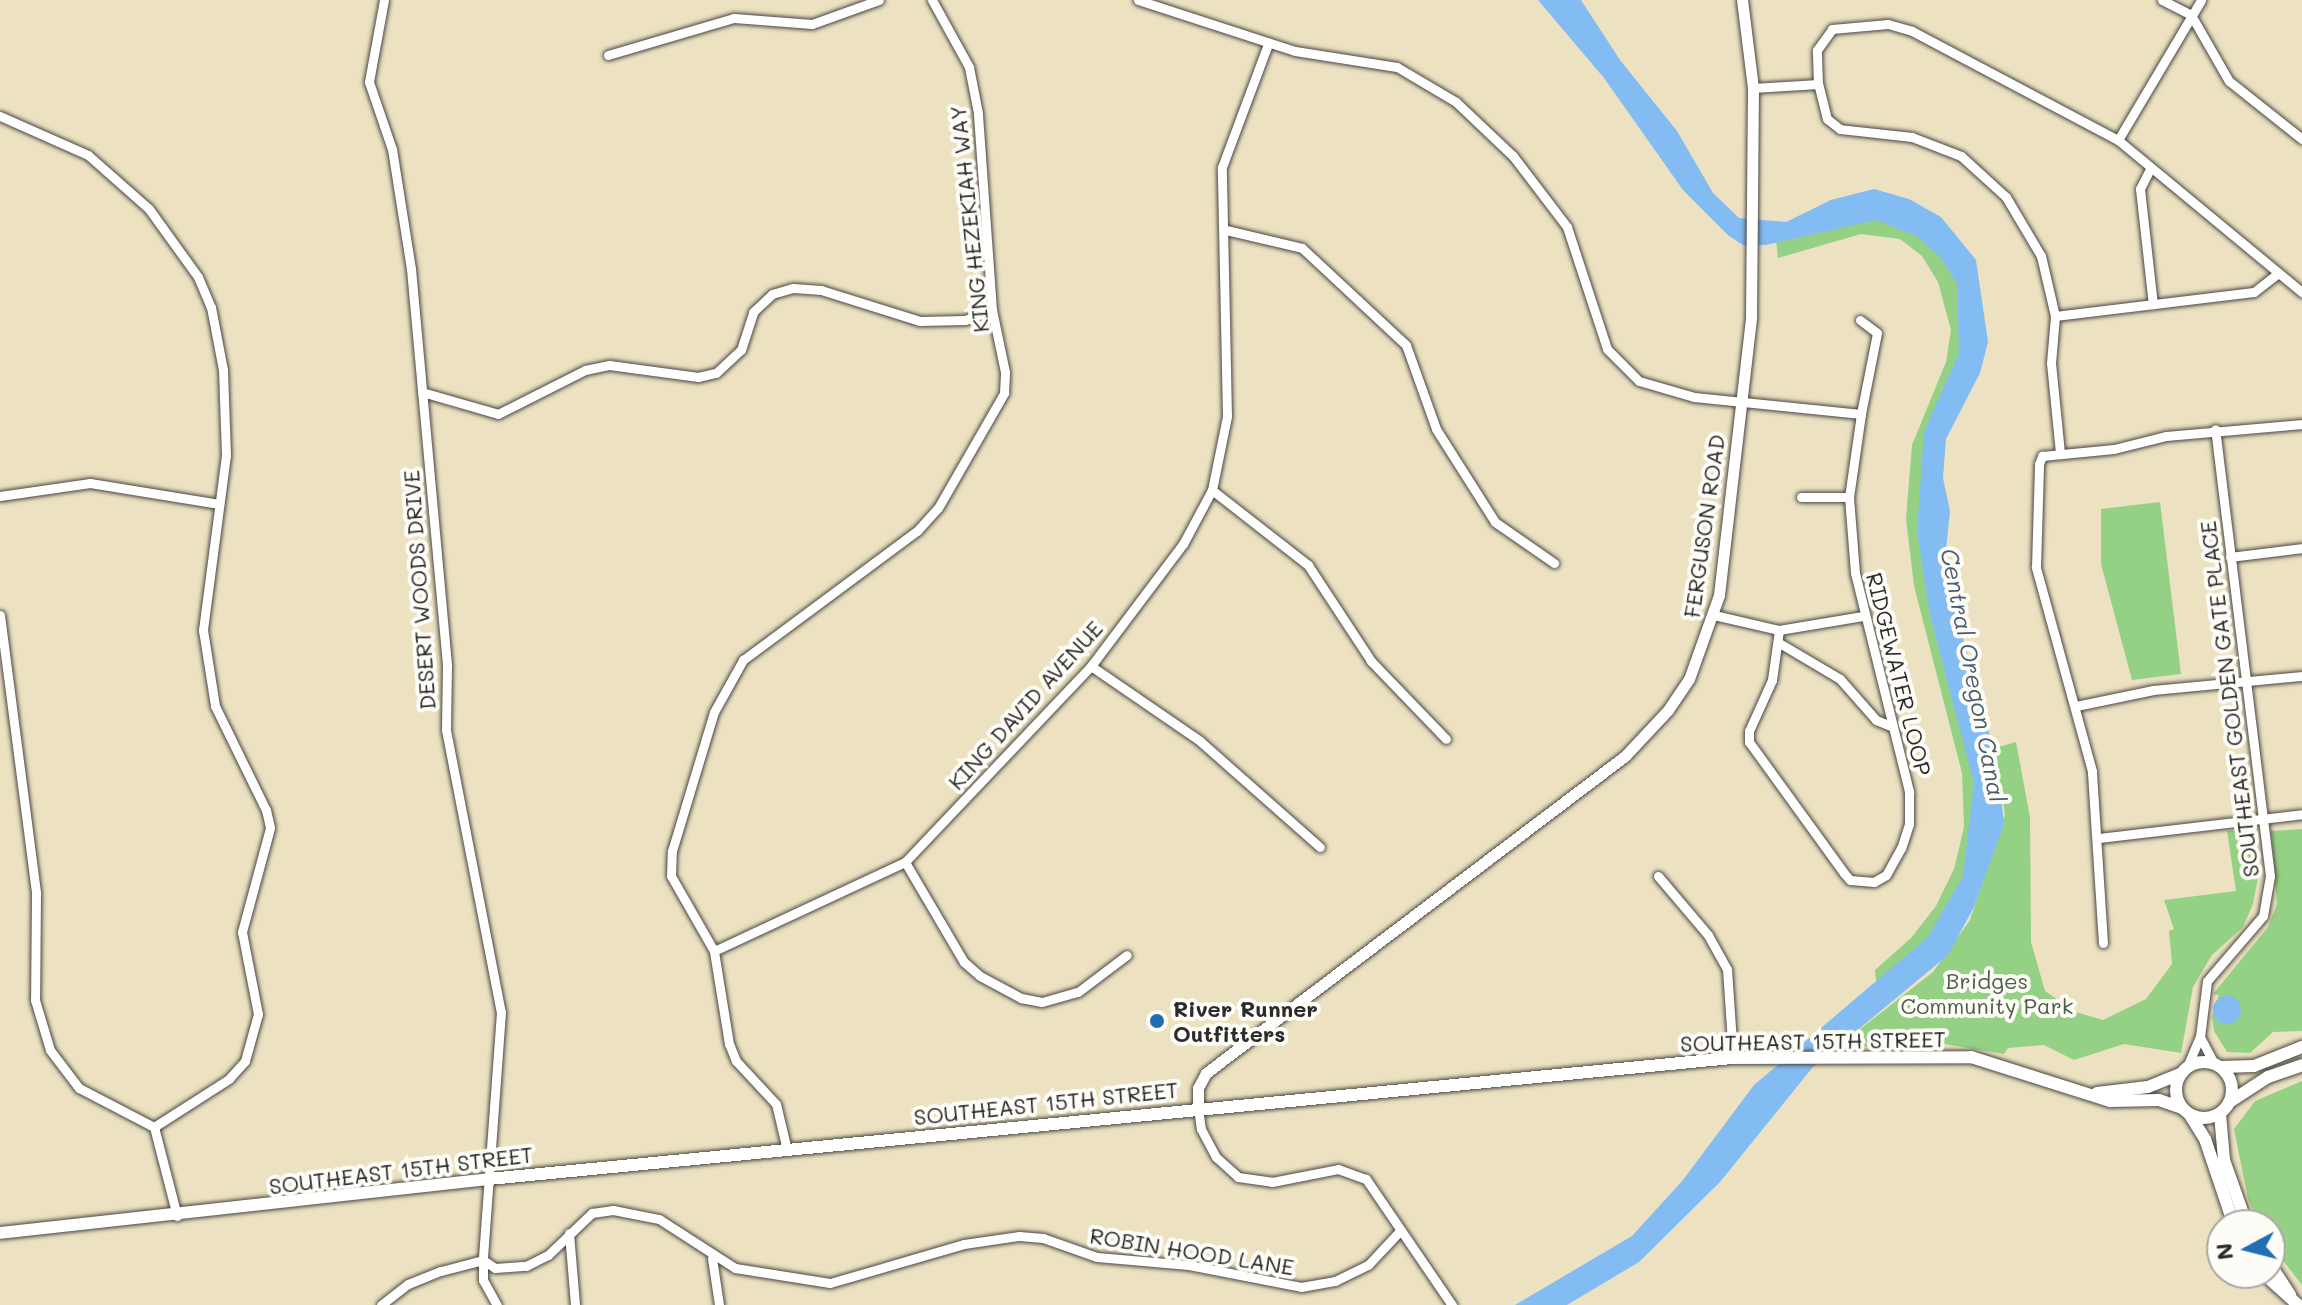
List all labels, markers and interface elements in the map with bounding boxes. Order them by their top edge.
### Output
street label: KING HEZEKIAH WAY [944,104,994,334]
street label: FERGUSON ROAD [1678,433,1730,619]
street label: DESERT WOODS DRIVE [397,469,441,711]
street label: SOUTHEAST GOLDEN GATE PLACE [2194,519,2264,879]
water label: Central Oregon Canal [1935,546,2013,804]
street label: RIDGEWATER LOOP [1861,570,1937,778]
street label: KING DAVID AVENUE [942,615,1108,795]
park label: Bridges Community Park [1901,967,2073,1018]
place label: River Runner Outfitters [1173,995,1318,1046]
marker: River Runner Outfitters [1148,1012,1166,1030]
street label: SOUTHEAST 15TH STREET [1680,1025,1946,1057]
street label: SOUTHEAST 15TH STREET [912,1076,1180,1130]
street label: SOUTHEAST 15TH STREET [267,1141,535,1199]
north arrow [2206,1209,2286,1289]
street label: ROBIN HOOD LANE [1088,1222,1296,1280]
text: N [2208,1242,2239,1262]

